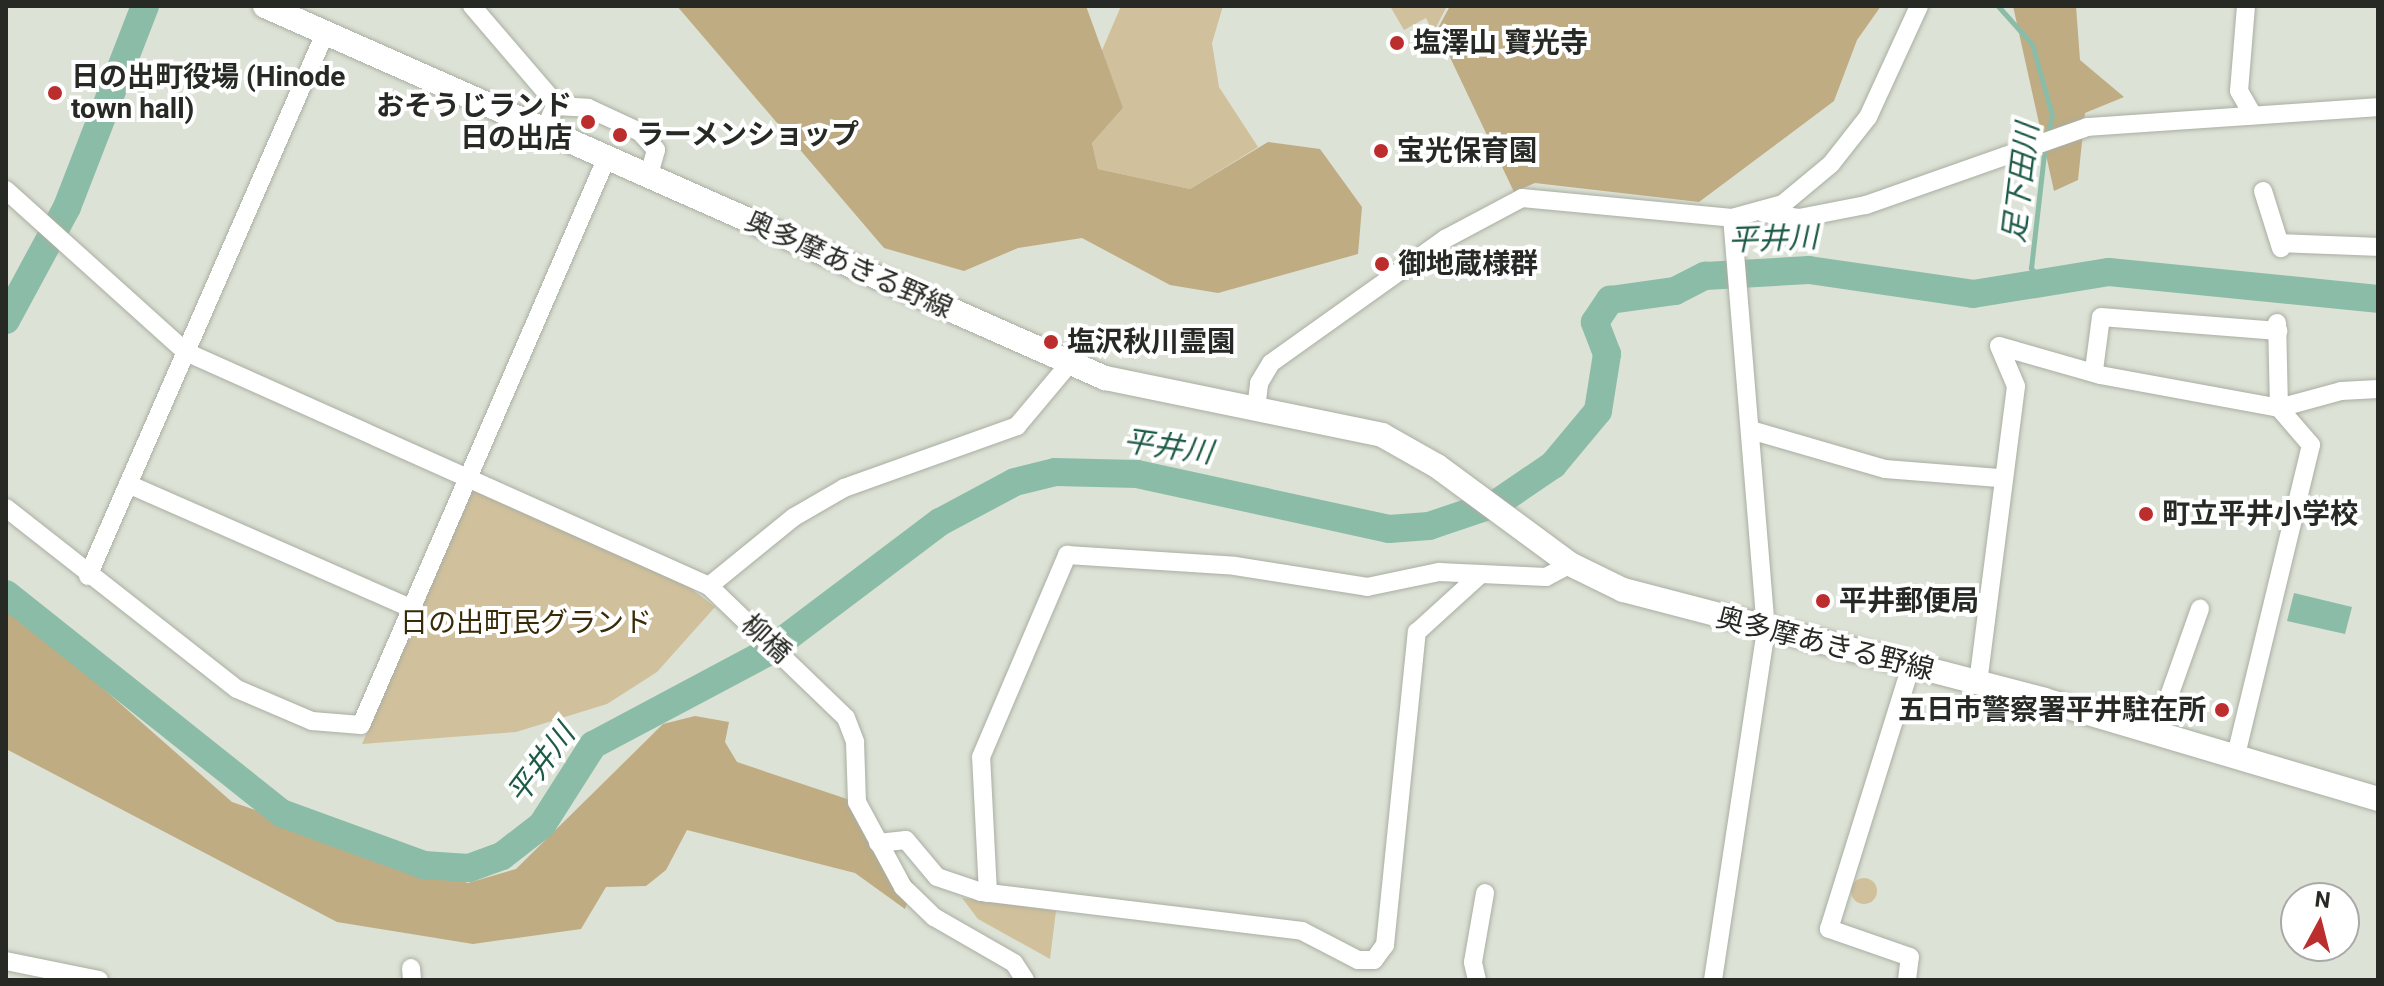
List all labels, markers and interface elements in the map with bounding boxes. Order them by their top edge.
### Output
place label: 塩澤山 寶光寺 [1413,26,1588,60]
marker: 塩澤山 寶光寺 [1388,34,1406,52]
place label: 日の出町役場 (Hinode town hall) [71,60,345,126]
marker: 日の出町役場 (Hinode town hall) [46,84,64,102]
place label: おそうじランド 日の出店 [376,89,572,155]
marker: おそうじランド 日の出店 [579,113,597,131]
place label: ラーメンショップ [636,118,860,152]
water label: 足下田川 [1996,121,2046,245]
marker: ラーメンショップ [611,126,629,144]
place label: 宝光保育園 [1397,134,1537,168]
marker: 宝光保育園 [1372,142,1390,160]
street label: 奥多摩あきる野線 [740,204,958,326]
water label: 平井川 [1727,219,1819,259]
place label: 御地蔵様群 [1398,247,1538,281]
marker: 御地蔵様群 [1373,255,1391,273]
place label: 塩沢秋川霊園 [1067,325,1235,359]
marker: 塩沢秋川霊園 [1042,333,1060,351]
water label: 平井川 [1121,423,1215,471]
place label: 町立平井小学校 [2162,497,2358,531]
marker: 町立平井小学校 [2137,505,2155,523]
place label: 平井郵便局 [1839,584,1979,618]
marker: 平井郵便局 [1814,592,1832,610]
street label: 奥多摩あきる野線 [1712,601,1938,687]
park label: 日の出町民グランド [400,606,652,640]
street label: 柳橋 [734,608,798,670]
place label: 五日市警察署平井駐在所 [1898,693,2206,727]
marker: 五日市警察署平井駐在所 [2213,701,2231,719]
water label: 平井川 [500,717,582,811]
north arrow [2280,882,2360,962]
text: N [2314,886,2332,913]

